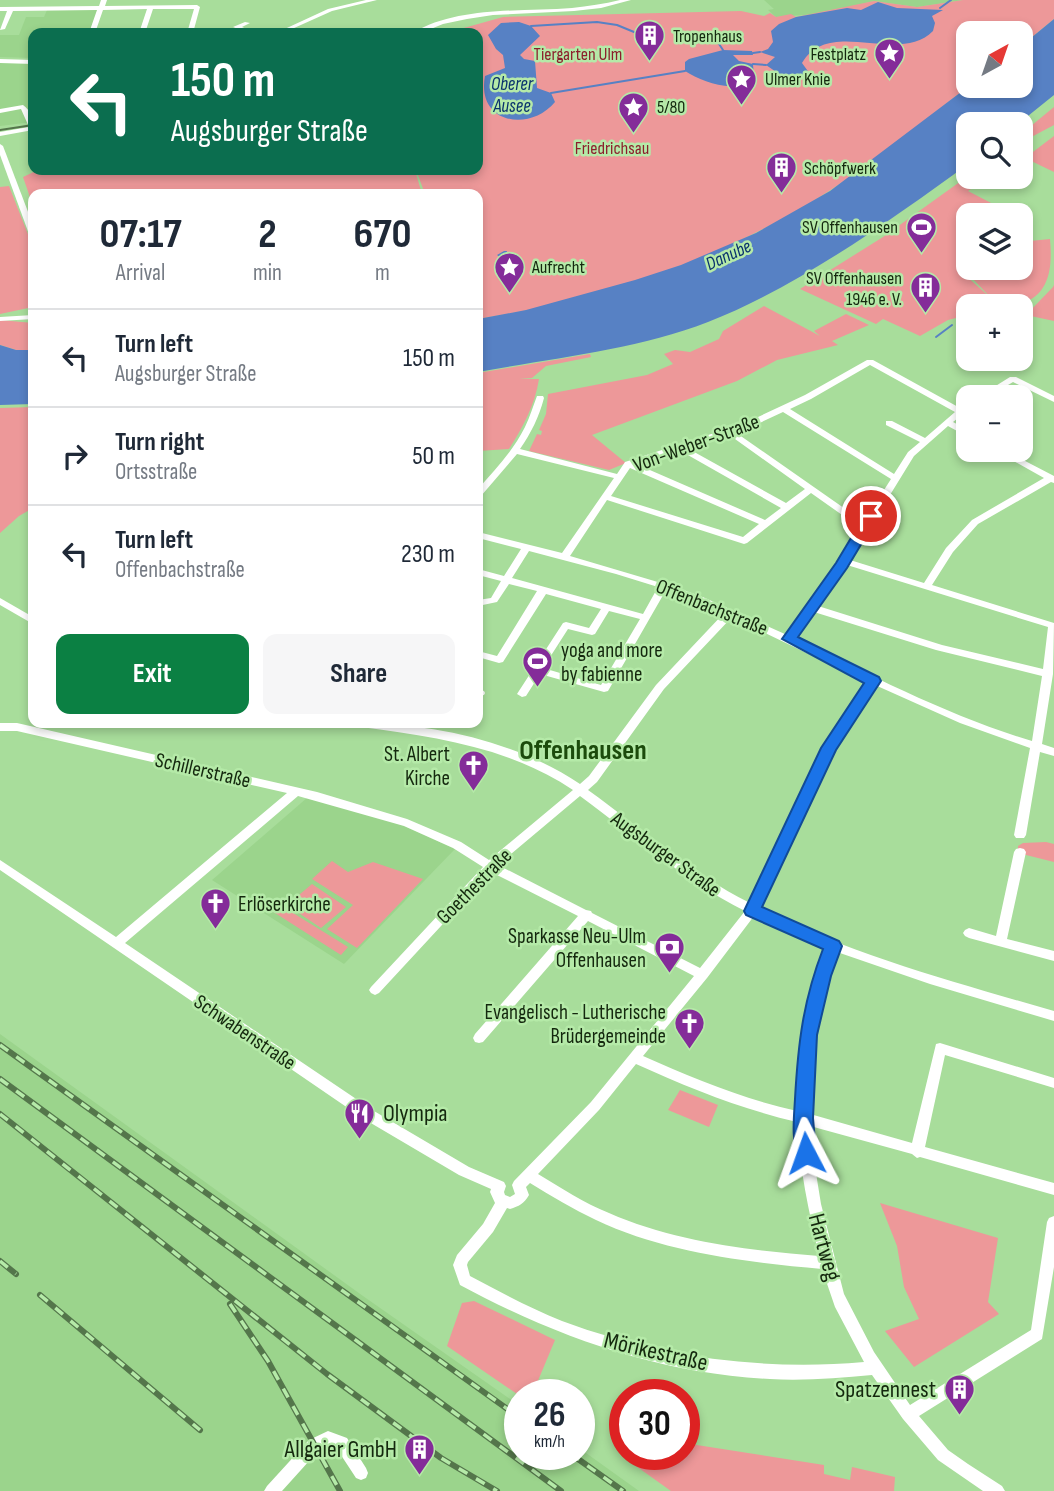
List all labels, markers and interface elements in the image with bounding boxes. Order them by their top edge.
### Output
building icon: Tropenhaus [633,19,667,63]
north arrow [956,21,1032,98]
map controls [956,21,1033,462]
place label: Tropenhaus [673,26,742,47]
place icon: Festplatz [872,37,906,81]
park label: Tiergarten Ulm [534,44,622,65]
place label: Festplatz [810,44,867,65]
text: 150 m [171,52,275,111]
icon: left [56,56,147,147]
place icon: Ulmer Knie [725,62,759,106]
place label: Ulmer Knie [765,69,830,90]
water label: Oberer Ausee [491,73,534,118]
place icon: 5/80 [617,90,651,134]
place label: 5/80 [657,97,685,118]
text: Augsburger Straße [171,112,368,151]
button: search [956,112,1033,189]
park label: Friedrichsau [575,138,649,159]
building icon: Schöpfwerk [764,151,798,195]
place label: Schöpfwerk [804,158,876,179]
button: layers [956,203,1033,280]
text: 07:17 [100,209,181,260]
text: 2 [258,209,277,260]
text: 670 [353,209,411,260]
sports icon: SV Offenhausen [904,210,938,254]
place label: SV Offenhausen [802,217,898,238]
water label: Danube [702,235,756,276]
place icon: Aufrecht [492,250,526,294]
place label: Aufrecht [531,257,586,278]
text: Arrival [116,259,165,287]
text: min [253,259,282,287]
text: m [375,259,390,287]
place label: SV Offenhausen 1946 e. V. [806,268,902,310]
building icon: SV Offenhausen 1946 e. V. [908,271,942,315]
button: + [956,294,1033,371]
text: Turn left [115,329,193,360]
icon: left [56,339,94,377]
text: 150 m [403,343,455,374]
text: Augsburger Straße [115,360,256,388]
button: − [956,385,1033,462]
street label: Von-Weber-Straße [630,409,763,478]
text: Turn right [115,427,204,458]
icon: right [56,437,94,475]
text: 50 m [412,441,455,472]
text: Ortsstraße [115,458,197,486]
pin [841,486,901,546]
icon: arrive [852,497,890,535]
text: Turn left [115,525,193,556]
icon: left [56,535,94,573]
text: 230 m [401,539,455,570]
text: Offenbachstraße [115,556,245,584]
street label: Offenbachstraße [652,574,771,641]
button: Exit [56,634,249,714]
button: Share [263,634,455,714]
place label: yoga and more by fabienne [561,638,663,687]
sports icon: yoga and more by fabienne [521,645,555,689]
district label: Offenhausen [519,734,647,767]
place label: St. Albert Kirche [384,742,450,791]
street label: Schillerstraße [153,747,253,794]
church icon: St. Albert Kirche [456,749,490,793]
street label: Augsburger Straße [605,806,725,902]
street label: Goethestraße [431,843,517,929]
church icon: Erlöserkirche [198,887,232,931]
place label: Erlöserkirche [238,892,331,917]
place label: Sparkasse Neu-Ulm Offenhausen [508,924,646,973]
bank icon: Sparkasse Neu-Ulm Offenhausen [652,931,686,975]
street label: Schwabenstraße [189,989,300,1076]
place label: Evangelisch - Lutherische Brüdergemeinde [484,1000,666,1049]
church icon: Evangelisch - Lutherische Brüdergemeinde [672,1007,706,1051]
restaurant icon: Olympia [343,1096,377,1140]
place label: Olympia [383,1099,448,1128]
position arrow [769,1116,843,1190]
street label: Hartweg [802,1210,847,1284]
street label: Mörikestraße [601,1326,711,1377]
building icon: Spatzennest [942,1372,976,1416]
place label: Spatzennest [835,1375,936,1404]
speed limit sign: 30 [609,1379,700,1470]
text: 26 [534,1394,565,1437]
text: km/h [534,1431,565,1452]
building icon: Allgaier GmbH [403,1432,437,1476]
place label: Allgaier GmbH [284,1435,397,1464]

